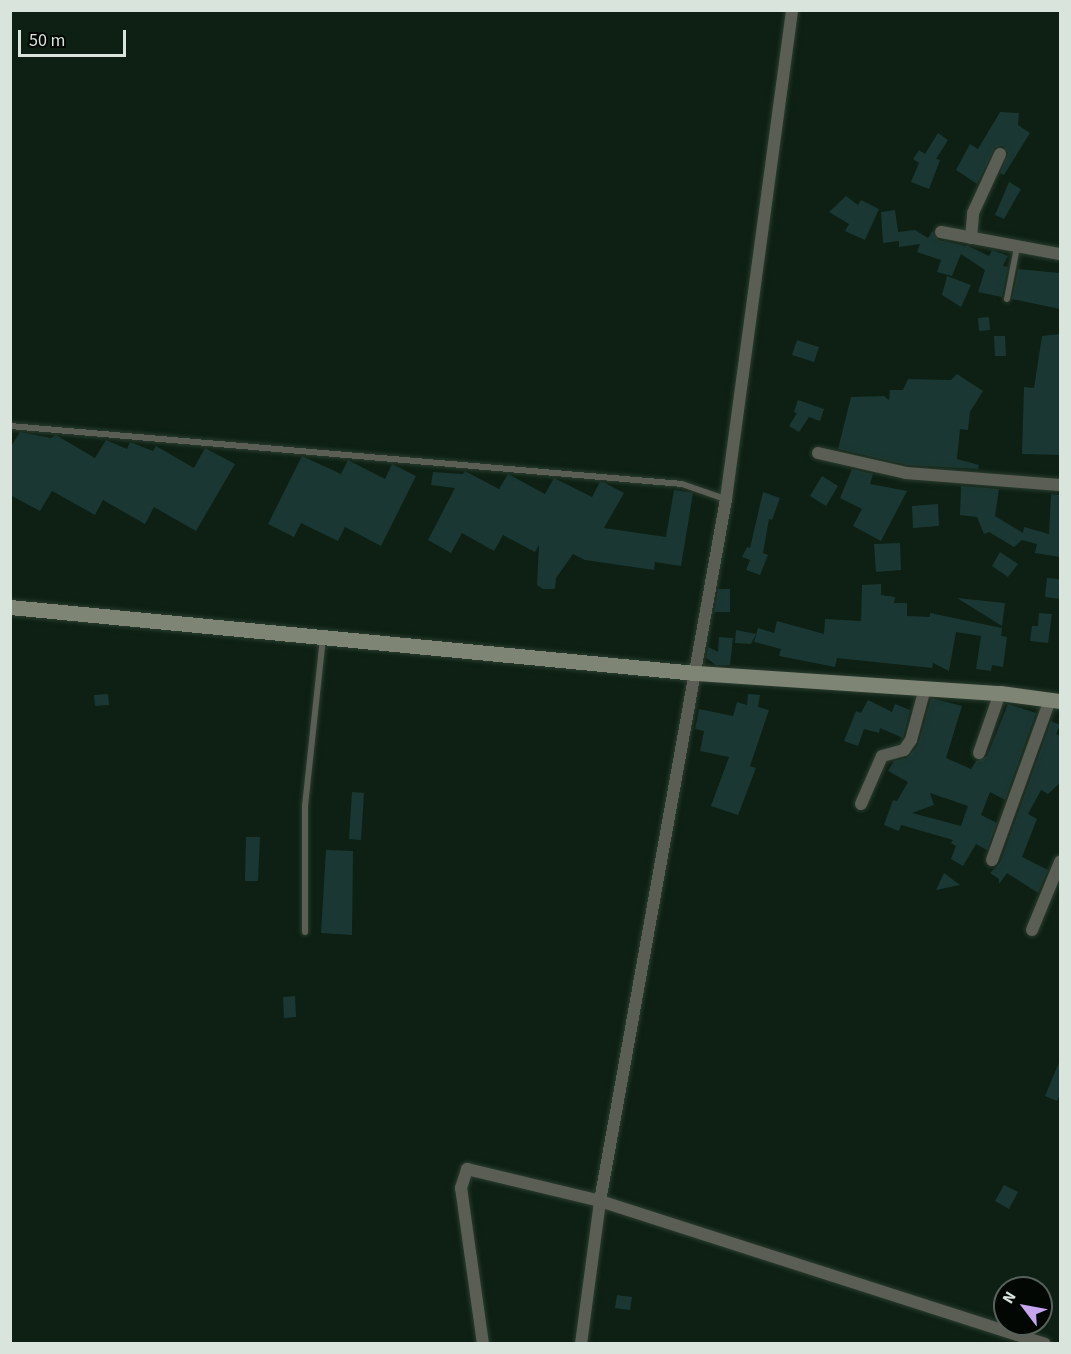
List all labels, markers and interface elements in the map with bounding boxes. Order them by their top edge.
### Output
scale bar [21,18,129,56]
text: 50 m [29,28,65,53]
north arrow [993,1276,1053,1336]
text: N [997,1287,1022,1308]

